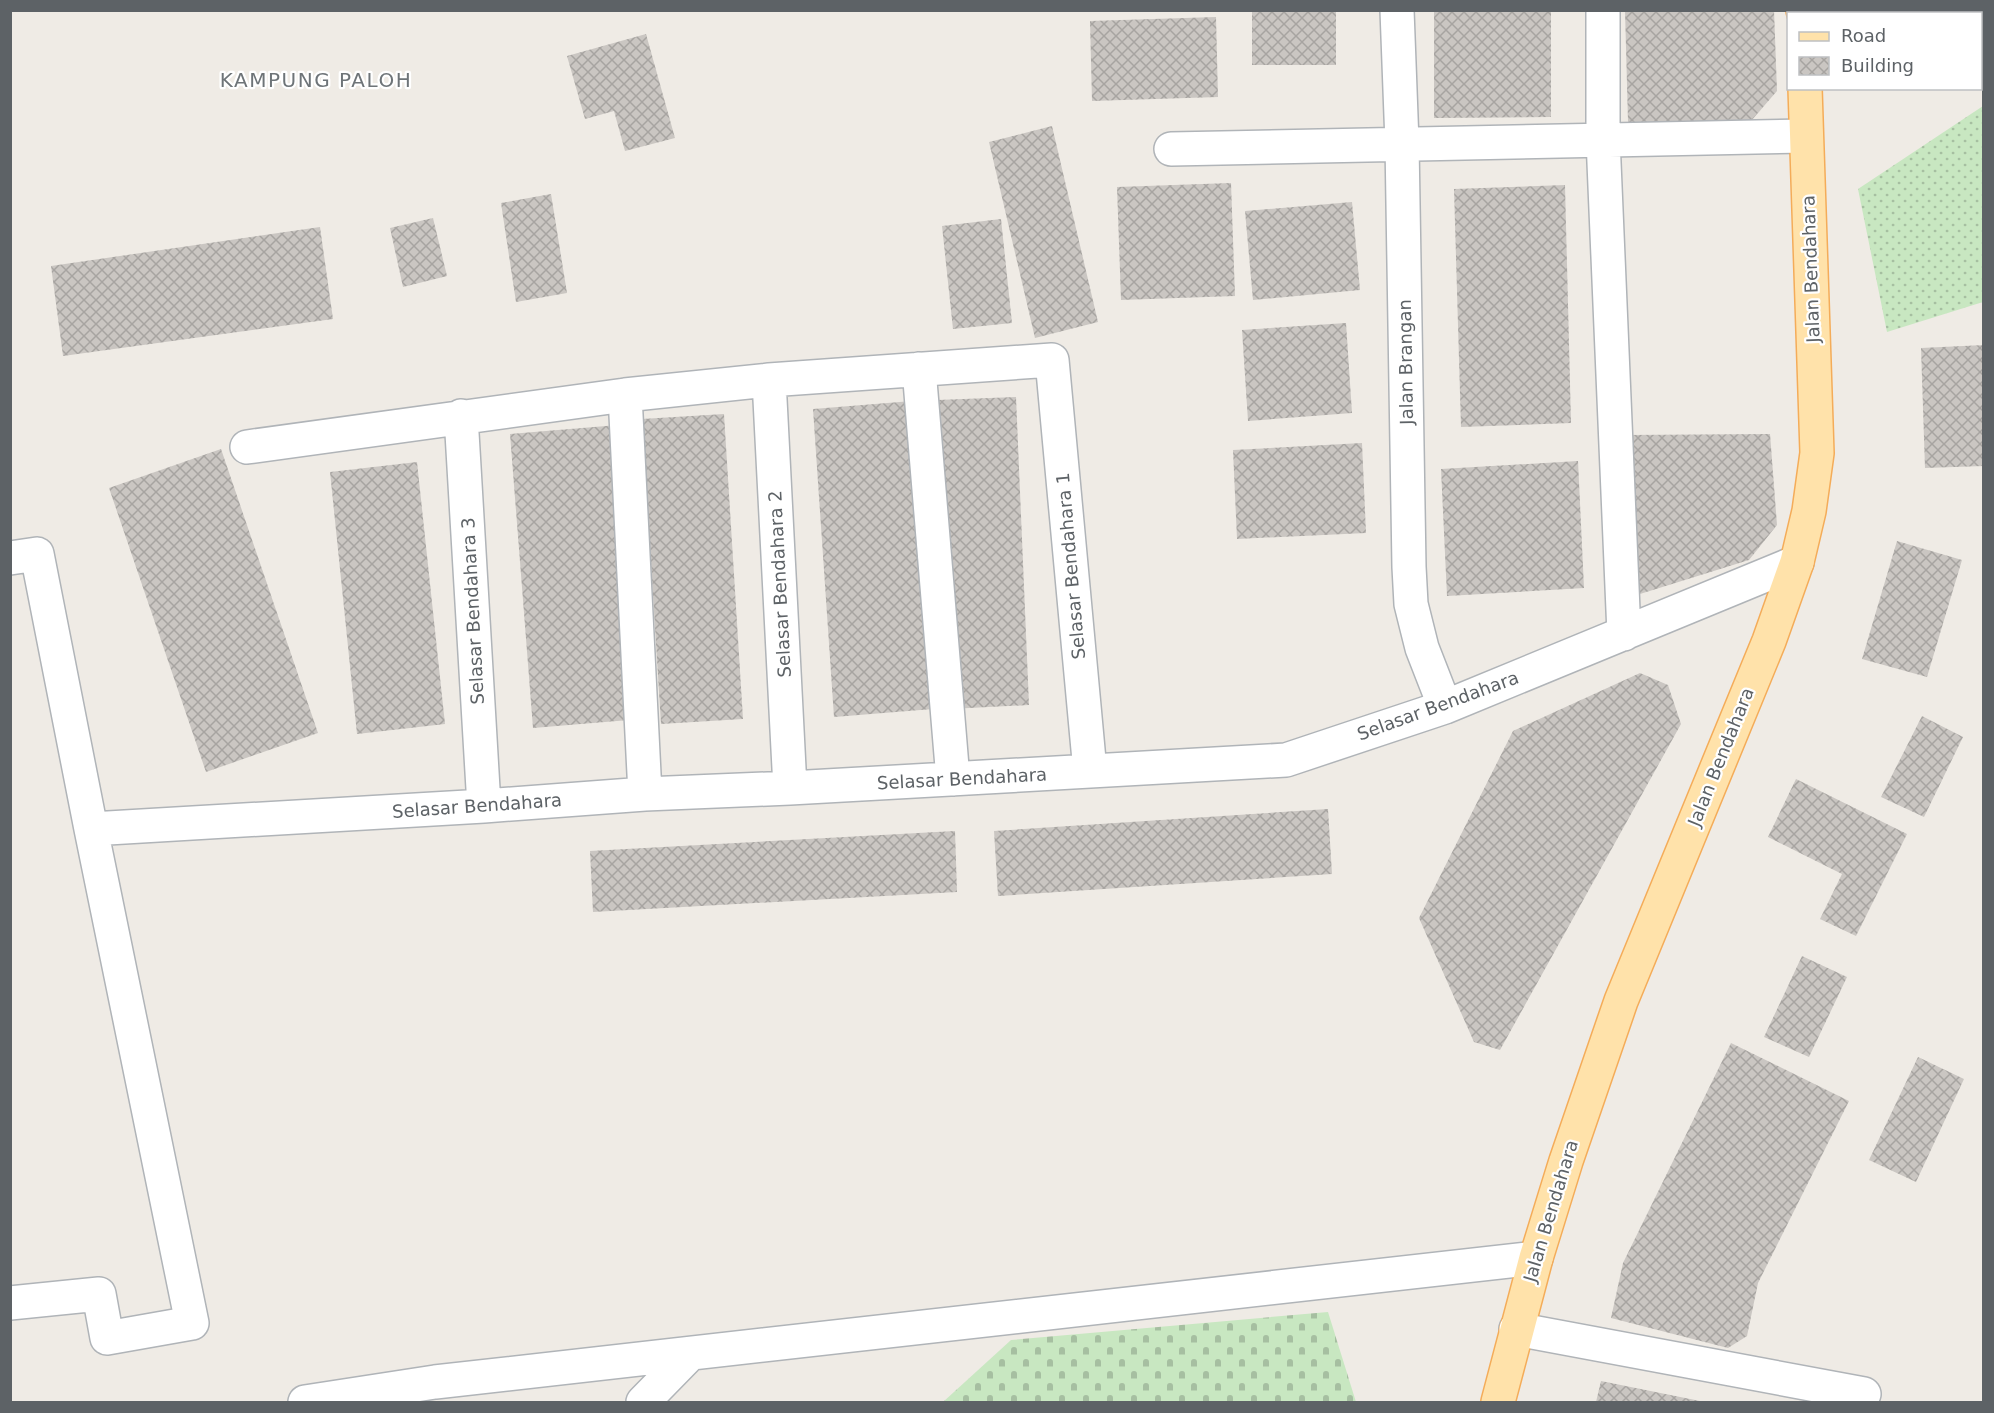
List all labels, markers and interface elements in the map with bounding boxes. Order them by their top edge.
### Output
legend [1787,12,1982,90]
text: Road [1841,25,1886,46]
text: Building [1841,55,1914,76]
district label: KAMPUNG PALOH [220,68,412,92]
street label: Jalan Bendahara [1797,195,1824,344]
street label: Jalan Brangan [1394,299,1417,426]
street label: Selasar Bendahara 1 [1052,472,1089,660]
street label: Selasar Bendahara 2 [764,490,795,678]
street label: Selasar Bendahara 3 [457,517,488,705]
street label: Selasar Bendahara [1354,667,1521,745]
street label: Jalan Bendahara [1683,684,1758,830]
street label: Selasar Bendahara [876,764,1048,793]
street label: Selasar Bendahara [391,789,563,822]
street label: Jalan Bendahara [1519,1137,1582,1285]

